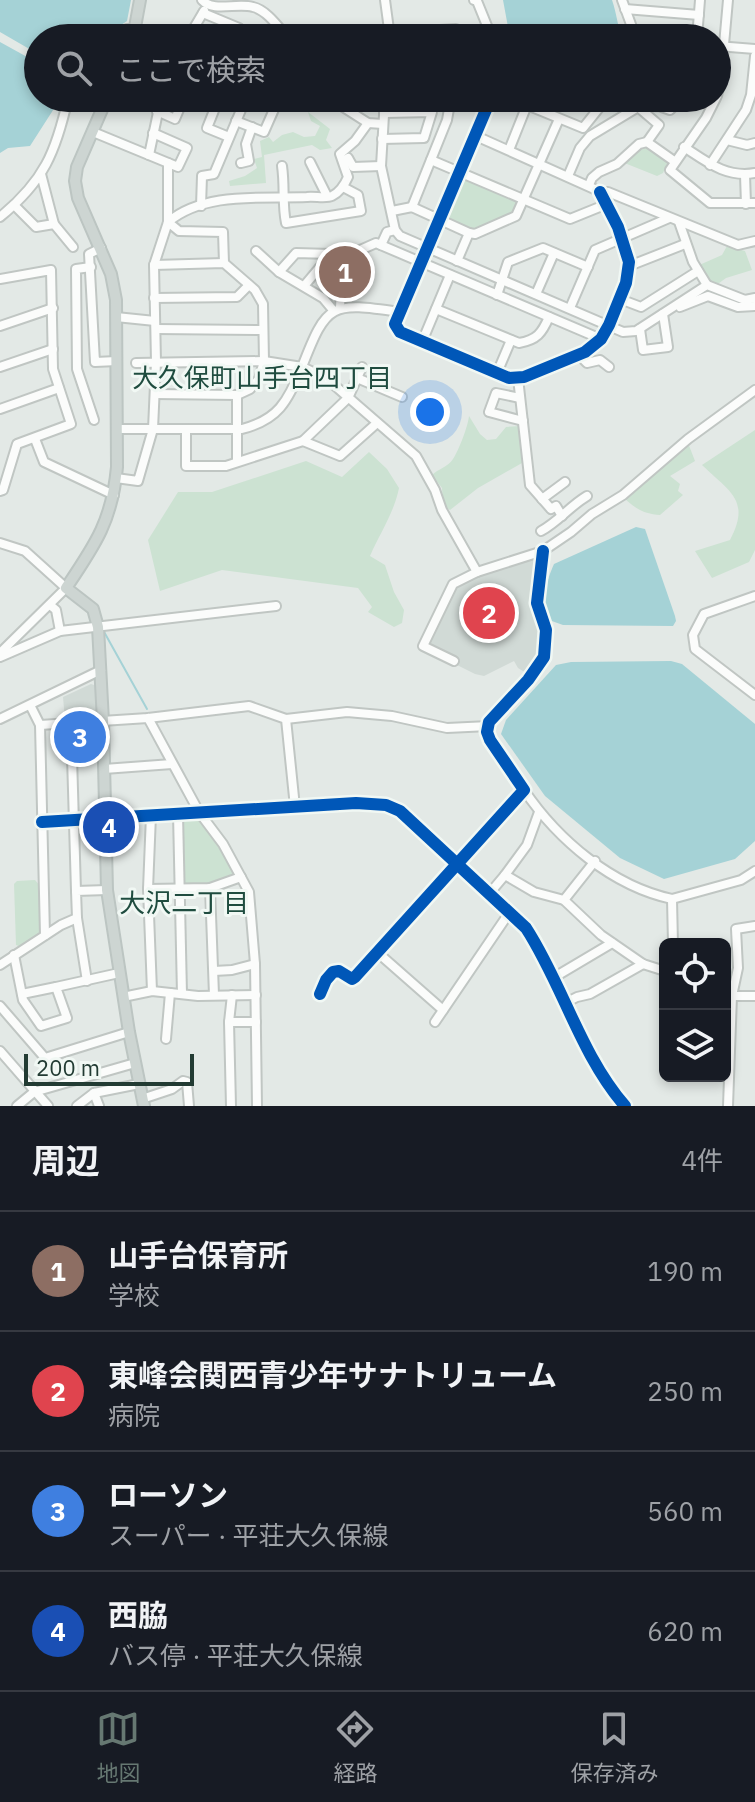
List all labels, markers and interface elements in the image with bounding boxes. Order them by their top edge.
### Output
search box [24,24,731,112]
icon: search [52,46,96,90]
text: ここで検索 [116,50,266,89]
pin: 1 [319,242,371,302]
district label: 大久保町山手台四丁目 [132,360,392,394]
your location [410,392,450,432]
pin: 2 [463,583,515,643]
pin: 3 [54,707,106,767]
pin: 4 [83,797,135,857]
district label: 大沢二丁目 [119,885,249,919]
map controls [659,938,731,1082]
button: locate [659,938,731,1010]
button: layers [659,1010,731,1082]
scale bar [24,1050,194,1086]
text: 200 m [36,1053,100,1082]
text: 周辺 [32,1138,100,1182]
text: 4件 [681,1143,723,1177]
text: 山手台保育所 [108,1235,288,1274]
text: 1 [50,1254,66,1288]
text: 190 m [647,1254,723,1288]
text: 学校 [108,1278,160,1312]
text: 東峰会関西青少年サナトリューム [108,1355,557,1394]
text: 2 [50,1374,66,1408]
text: 250 m [647,1374,723,1408]
text: 病院 [108,1398,160,1432]
text: ローソン [108,1475,228,1514]
text: 3 [50,1494,66,1528]
text: 560 m [647,1494,723,1528]
text: スーパー · 平荘大久保線 [108,1518,389,1552]
text: 西脇 [108,1595,168,1634]
text: 4 [50,1614,66,1648]
text: 620 m [647,1614,723,1648]
text: バス停 · 平荘大久保線 [108,1638,363,1672]
tab: 地図 [96,1707,141,1787]
tab: 経路 [333,1707,378,1787]
tab: 保存済み [570,1707,659,1787]

